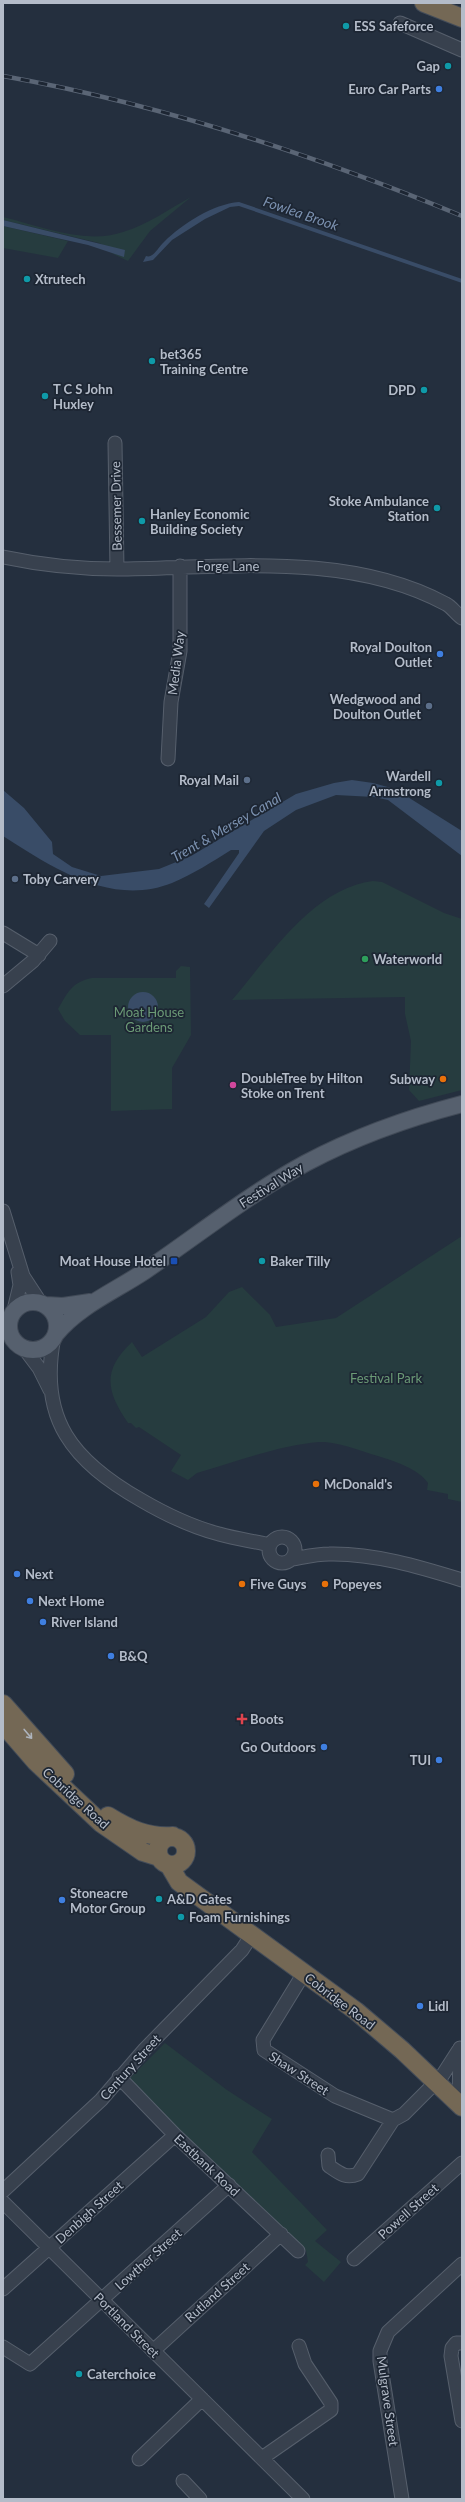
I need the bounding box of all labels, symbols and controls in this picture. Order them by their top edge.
place label: ESS Safeforce [354,18,434,34]
marker: ESS Safeforce [341,21,351,31]
place label: Gap [417,58,440,74]
marker: Gap [443,61,453,71]
place label: Euro Car Parts [348,81,431,97]
marker: Euro Car Parts [434,84,444,94]
water label: Fowlea Brook [261,192,341,234]
place label: Xtrutech [35,271,86,287]
marker: Xtrutech [22,274,32,284]
place label: bet365 Training Centre [160,346,248,377]
marker: bet365 Training Centre [147,356,157,366]
place label: T C S John Huxley [53,381,113,412]
place label: DPD [388,382,416,398]
marker: DPD [419,385,429,395]
marker: T C S John Huxley [40,391,50,401]
street label: Bessemer Drive [107,461,125,551]
place label: Stoke Ambulance Station [329,493,429,524]
marker: Stoke Ambulance Station [432,503,442,513]
place label: Hanley Economic Building Society [150,506,250,537]
marker: Hanley Economic Building Society [137,516,147,526]
street label: Forge Lane [197,558,260,574]
street label: Media Way [164,630,188,696]
place label: Royal Doulton Outlet [350,639,432,670]
marker: Royal Doulton Outlet [435,649,445,659]
place label: Wedgwood and Doulton Outlet [330,691,421,722]
marker: Wedgwood and Doulton Outlet [424,701,434,711]
place label: Wardell Armstrong [368,768,431,799]
place label: Royal Mail [179,772,239,788]
marker: Royal Mail [242,775,252,785]
marker: Wardell Armstrong [434,778,444,788]
water label: Trent & Mersey Canal [168,789,284,865]
place label: Toby Carvery [23,871,99,887]
marker: Toby Carvery [10,874,20,884]
place label: Waterworld [373,951,442,967]
marker: Waterworld [360,954,370,964]
park label: Moat House Gardens [114,1004,184,1035]
place label: DoubleTree by Hilton Stoke on Trent [241,1070,363,1101]
place label: Subway [390,1071,435,1087]
marker: Subway [438,1074,448,1084]
marker: DoubleTree by Hilton Stoke on Trent [228,1080,238,1090]
street label: Festival Way [236,1159,306,1211]
place label: Moat House Hotel [59,1253,166,1269]
place label: Baker Tilly [270,1253,330,1269]
marker: Moat House Hotel [169,1256,179,1266]
marker: Baker Tilly [257,1256,267,1266]
park label: Festival Park [350,1370,422,1386]
place label: McDonald's [324,1476,393,1492]
marker: McDonald's [311,1479,321,1489]
place label: Next [25,1566,53,1582]
marker: Next [12,1569,22,1579]
place label: Five Guys [250,1576,307,1592]
place label: Popeyes [333,1576,382,1592]
marker: Five Guys [237,1579,247,1589]
marker: Popeyes [320,1579,330,1589]
place label: Next Home [38,1593,105,1609]
marker: Next Home [25,1596,35,1606]
place label: River Island [51,1614,118,1630]
marker: River Island [38,1617,48,1627]
place label: B&Q [119,1648,148,1664]
marker: B&Q [106,1651,116,1661]
place label: Boots [250,1711,284,1727]
marker: Boots [237,1714,247,1724]
one-way arrow [24,1728,33,1739]
place label: Go Outdoors [241,1739,316,1755]
marker: Go Outdoors [319,1742,329,1752]
place label: TUI [410,1752,431,1768]
marker: TUI [434,1755,444,1765]
street label: Cobridge Road [39,1764,113,1832]
place label: Stoneacre Motor Group [70,1885,146,1916]
place label: A&D Gates [166,1891,232,1907]
marker: A&D Gates [154,1894,164,1904]
marker: Stoneacre Motor Group [57,1895,67,1905]
place label: Foam Furnishings [189,1909,290,1925]
marker: Foam Furnishings [176,1912,186,1922]
street label: Cobridge Road [302,1969,378,2033]
place label: Lidl [428,1998,449,2014]
marker: Lidl [415,2001,425,2011]
street label: Century Street [96,2030,164,2103]
street label: Shaw Street [266,2048,332,2098]
street label: Eastbank Road [171,2131,243,2199]
street label: Denbigh Street [52,2177,127,2247]
street label: Powell Street [375,2180,442,2242]
street label: Lowther Street [111,2225,185,2293]
street label: Rutland Street [181,2259,253,2325]
street label: Portland Street [91,2289,163,2361]
street label: Mulgrave Street [374,2355,402,2447]
place label: Caterchoice [87,2366,156,2382]
marker: Caterchoice [74,2369,84,2379]

